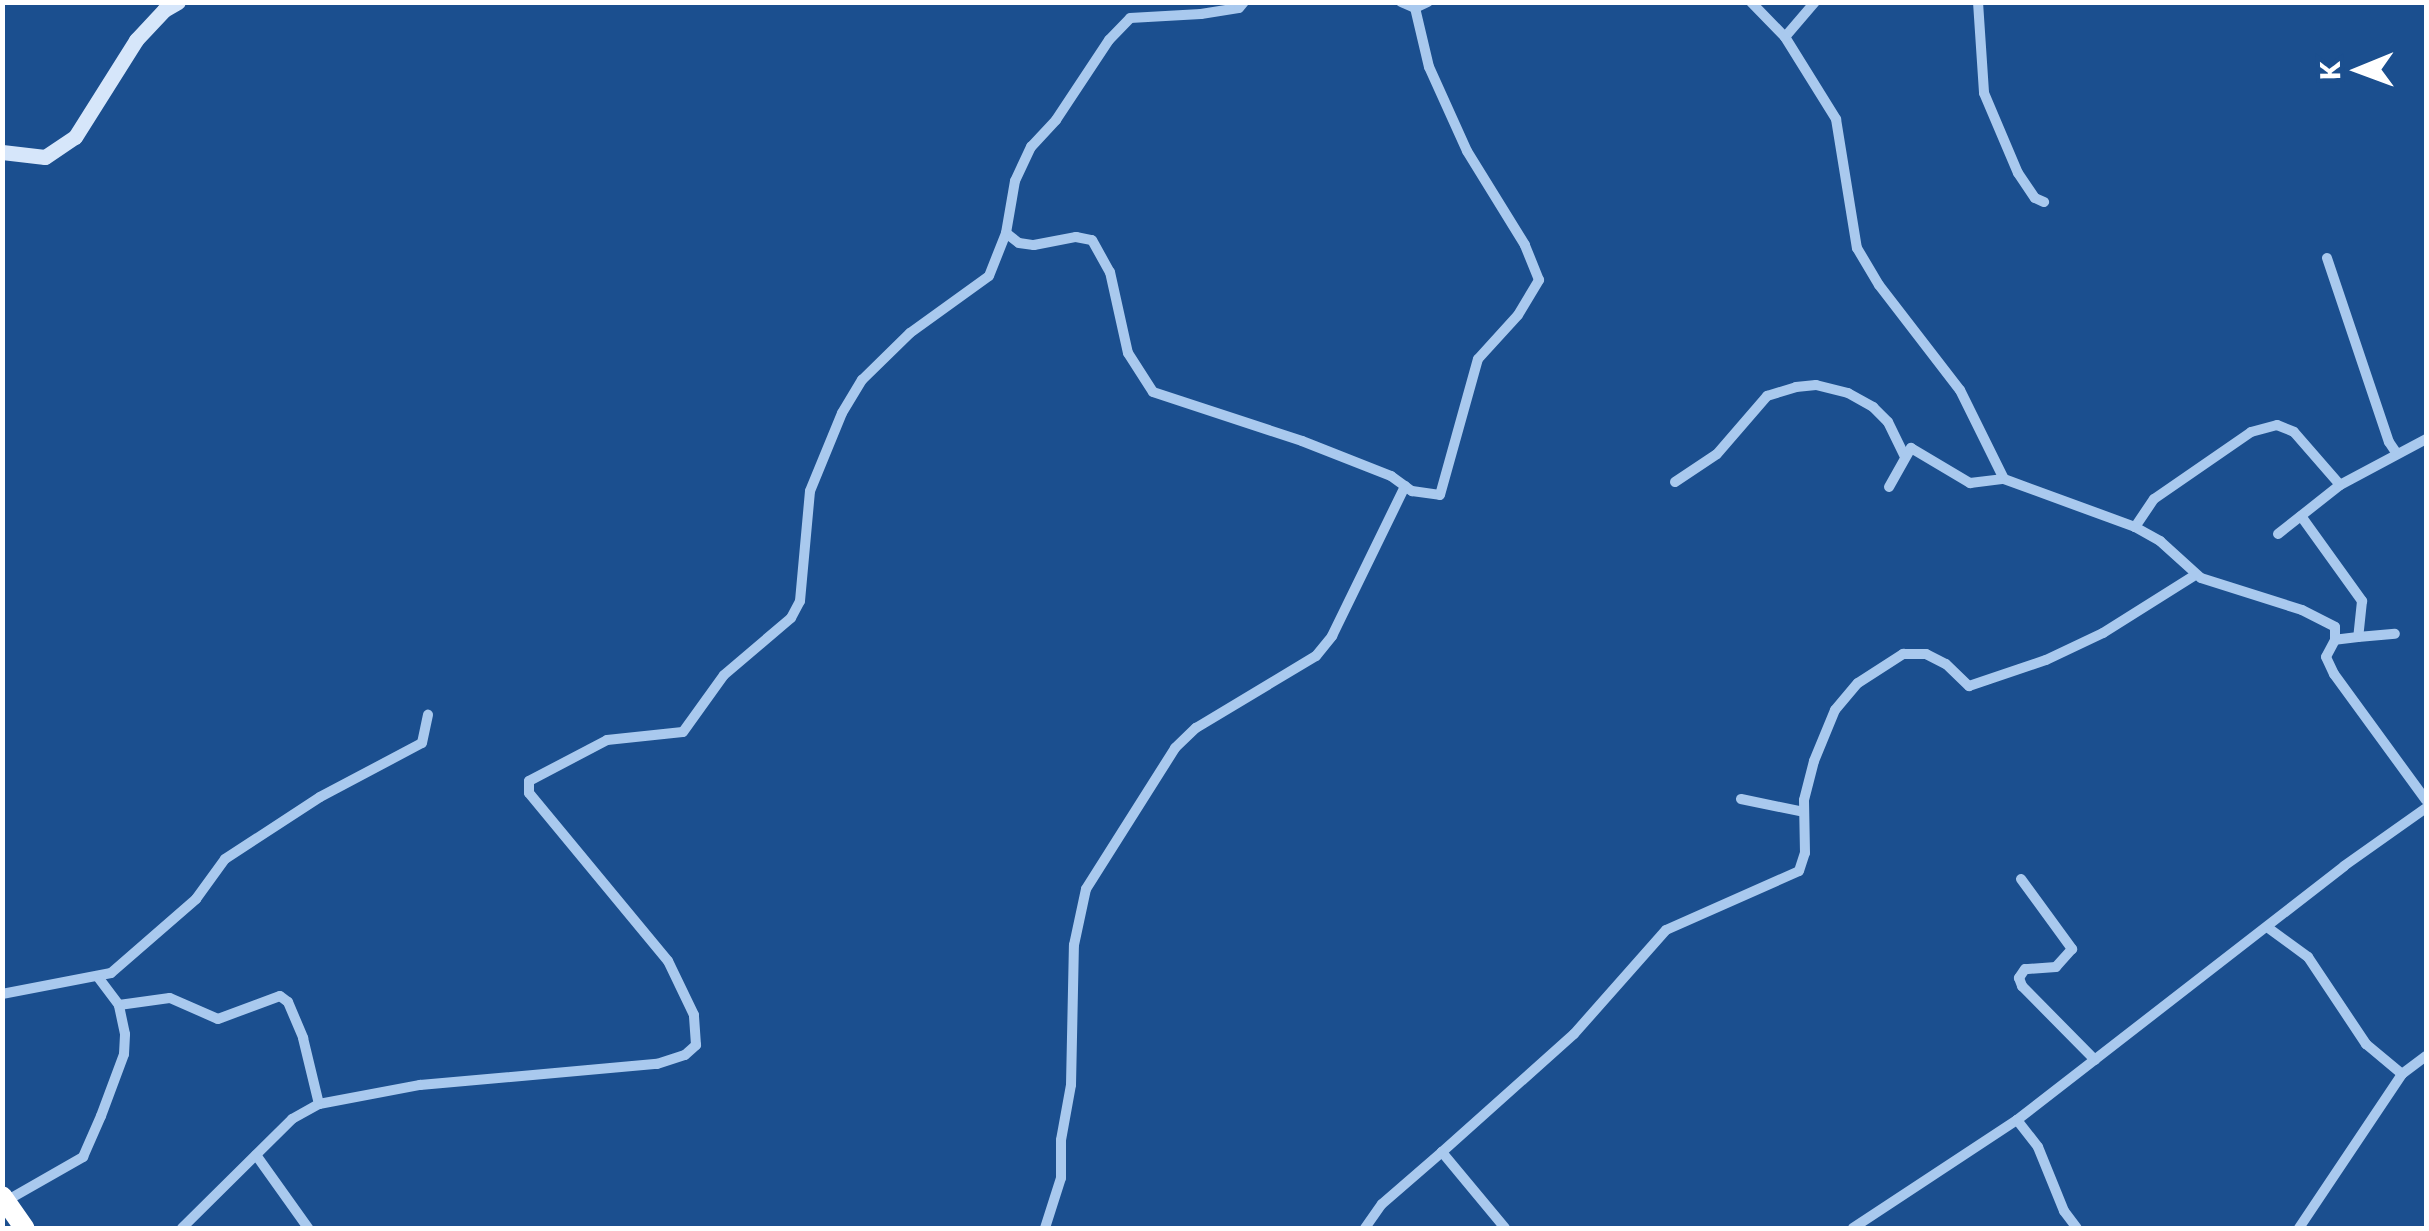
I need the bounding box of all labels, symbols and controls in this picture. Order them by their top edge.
north arrow [2309,20,2409,120]
text: K [2312,60,2346,81]

